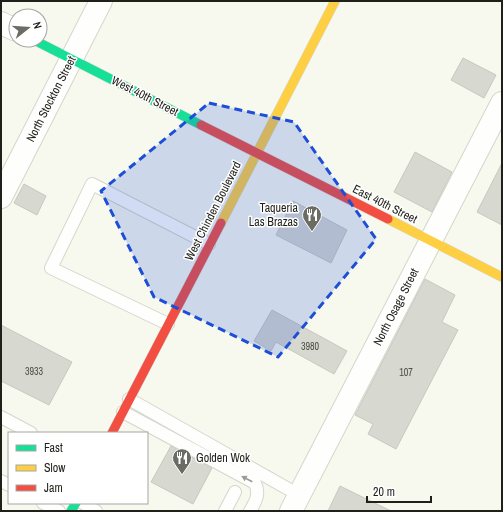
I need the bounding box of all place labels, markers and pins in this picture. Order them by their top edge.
place label: Taqueria Las Brazas [249,200,299,230]
restaurant icon: Taqueria Las Brazas [301,204,323,232]
restaurant icon: Golden Wok [171,447,193,475]
place label: Golden Wok [196,450,250,466]

